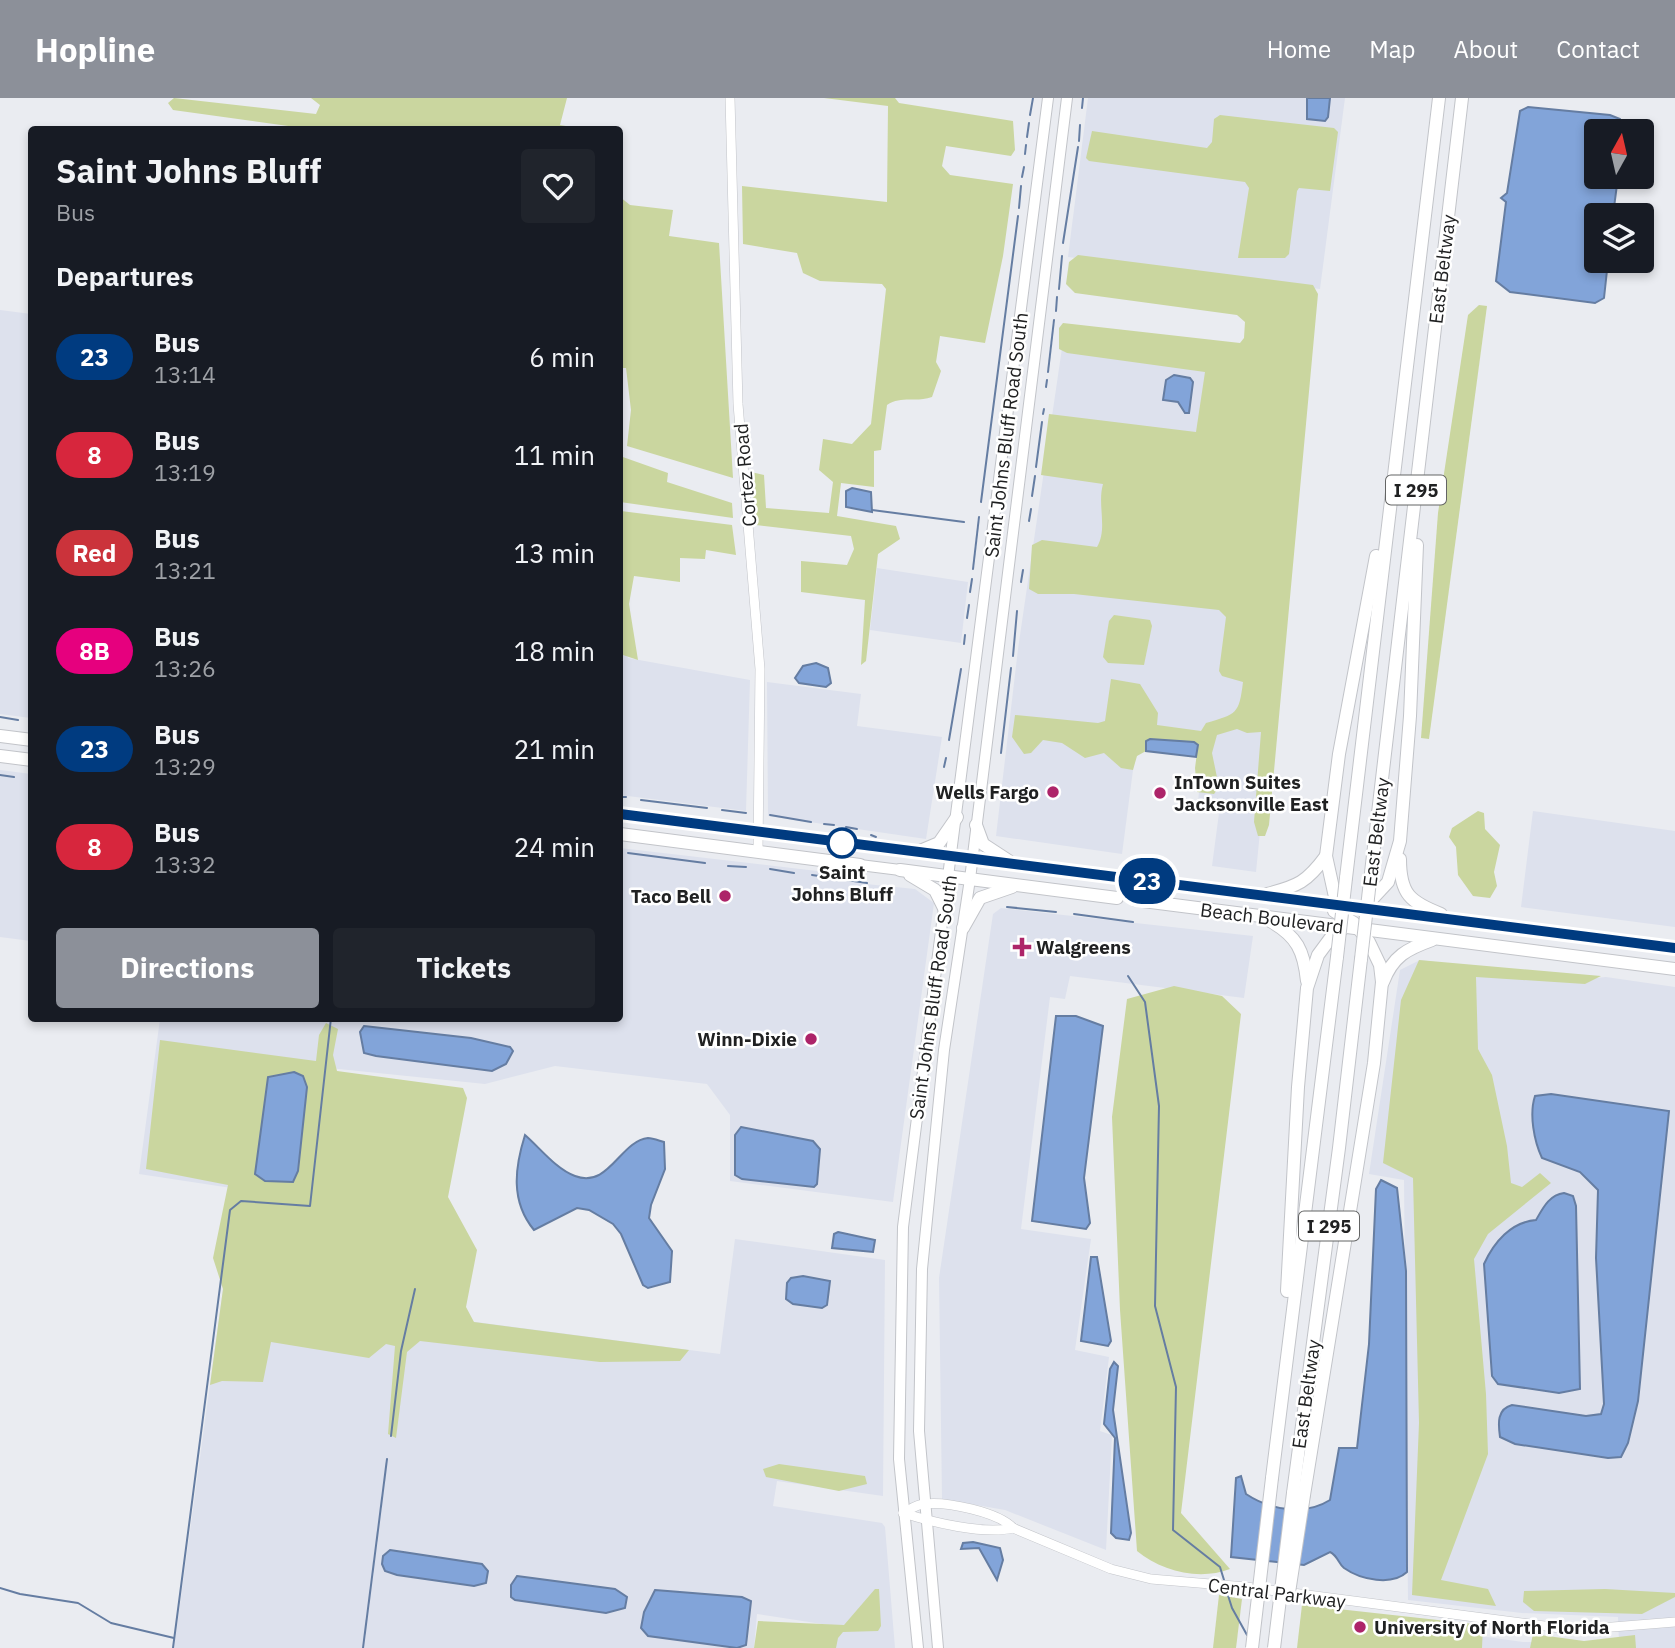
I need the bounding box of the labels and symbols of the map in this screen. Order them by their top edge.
north arrow [1584,119,1654,189]
street label: East Beltway [1423,212,1461,325]
street label: Saint Johns Bluff Road South [979,311,1033,559]
street label: Cortez Road [729,422,761,528]
road number: I 295 [1386,476,1446,504]
place label: InTown Suites Jacksonville East [1174,770,1329,816]
street label: East Beltway [1357,775,1395,888]
place label: Wells Fargo [935,780,1039,804]
marker: Wells Fargo [1045,784,1061,800]
marker: InTown Suites Jacksonville East [1152,785,1168,801]
marker: Saint Johns Bluff [827,828,857,858]
line badge: 23 [1116,858,1178,904]
place label: Saint Johns Bluff [791,860,893,906]
street label: Saint Johns Bluff Road South [904,873,962,1121]
place label: Taco Bell [631,884,711,908]
marker: Taco Bell [717,888,733,904]
street label: Beach Boulevard [1199,897,1345,939]
place label: Walgreens [1036,935,1131,959]
marker: Walgreens [1014,939,1030,955]
place label: Winn-Dixie [697,1027,797,1051]
marker: Winn-Dixie [803,1031,819,1047]
road number: I 295 [1299,1212,1359,1240]
street label: East Beltway [1286,1337,1326,1450]
street label: Central Parkway [1207,1573,1348,1613]
place label: University of North Florida [1374,1615,1610,1639]
marker: University of North Florida [1352,1619,1368,1635]

